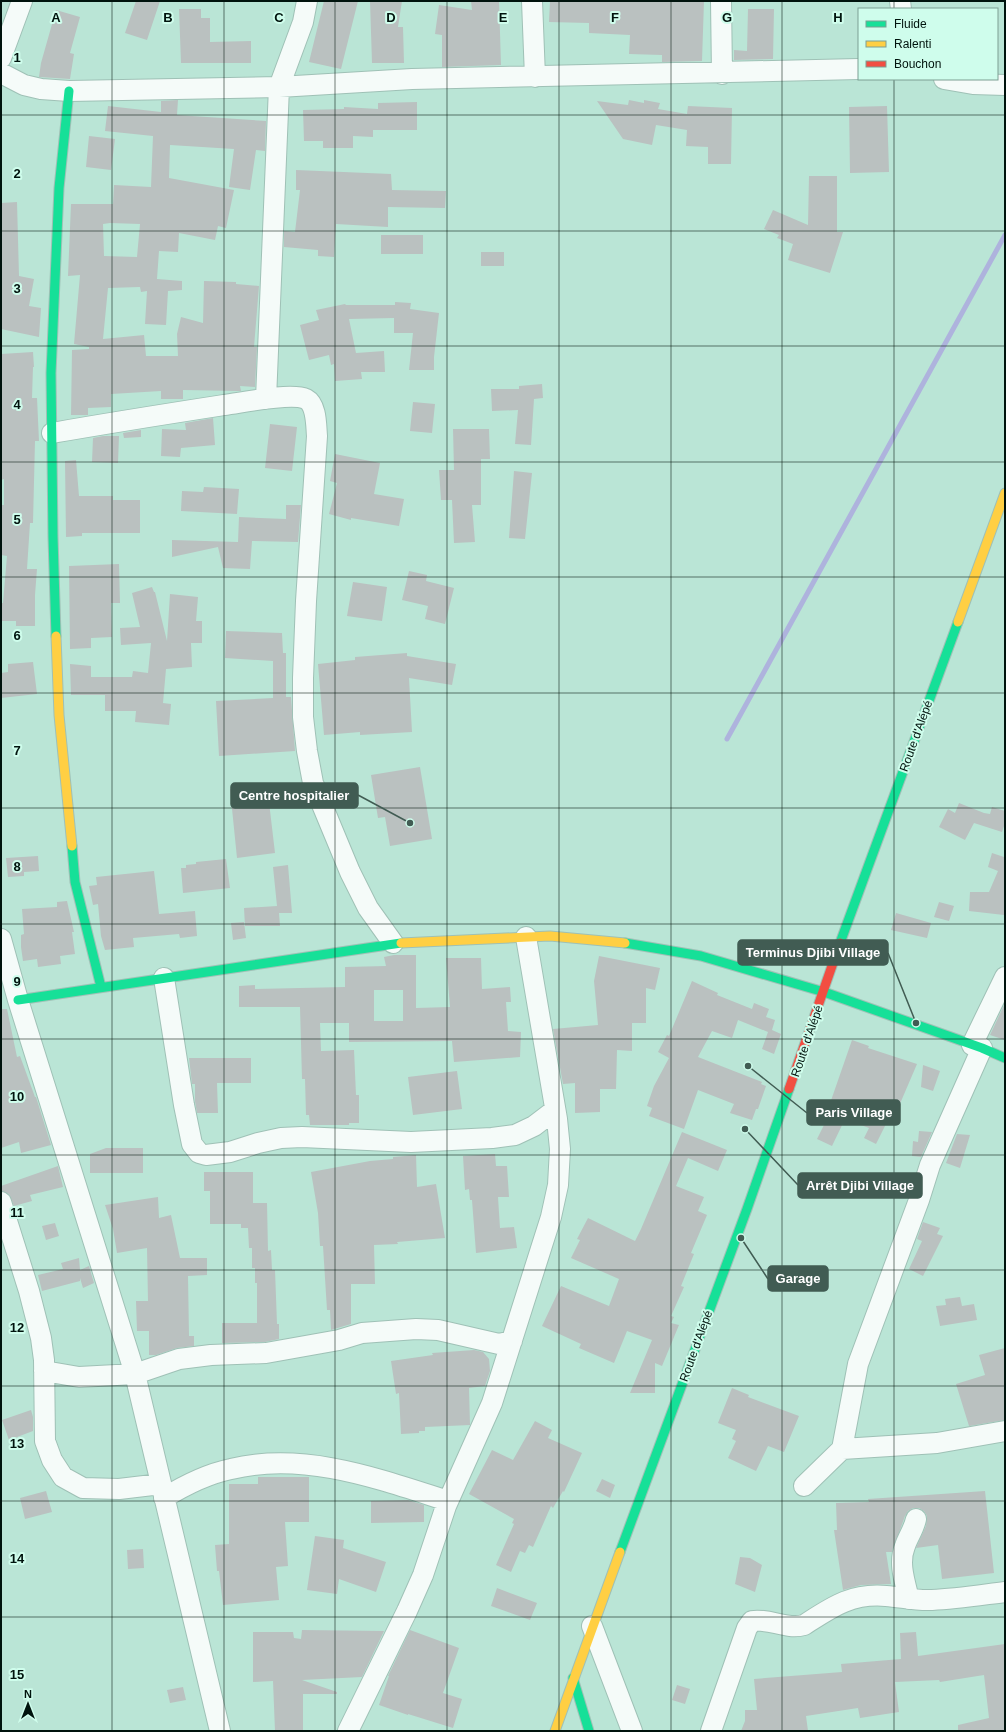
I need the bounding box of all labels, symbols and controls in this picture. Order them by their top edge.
legend [858,8,998,80]
text: A [51,10,61,25]
text: B [163,10,173,25]
text: C [274,10,284,25]
text: D [386,10,396,25]
text: E [499,10,508,25]
text: F [611,10,619,25]
text: G [722,10,732,25]
text: H [833,10,843,25]
text: Fluide [894,17,927,31]
text: Ralenti [894,37,931,51]
text: 1 [13,50,21,65]
text: Bouchon [894,57,941,71]
text: 2 [13,166,21,181]
text: 3 [13,281,21,296]
text: 4 [13,397,21,412]
text: 5 [13,512,21,527]
text: 6 [13,628,21,643]
street label: Route d'Alépé [897,698,936,774]
text: 7 [13,743,21,758]
callout: Centre hospitalier [231,783,358,808]
text: Centre hospitalier [239,788,349,803]
text: 8 [13,859,21,874]
callout: Terminus Djibi Village [738,940,888,965]
text: Terminus Djibi Village [746,945,880,960]
text: 9 [13,974,21,989]
street label: Route d'Alépé [788,1003,826,1079]
text: 10 [10,1089,24,1104]
callout: Paris Village [807,1100,900,1125]
text: Paris Village [815,1105,893,1120]
callout: Arrêt Djibi Village [798,1173,922,1198]
text: Arrêt Djibi Village [806,1178,914,1193]
text: 11 [10,1205,24,1220]
callout: Garage [768,1266,828,1291]
text: Garage [776,1271,820,1286]
street label: Route d'Alépé [677,1308,716,1384]
text: 12 [10,1320,24,1335]
text: 13 [10,1436,24,1451]
text: 14 [10,1551,25,1566]
text: 15 [10,1667,24,1682]
north arrow [8,1684,48,1724]
text: N [24,1688,32,1700]

